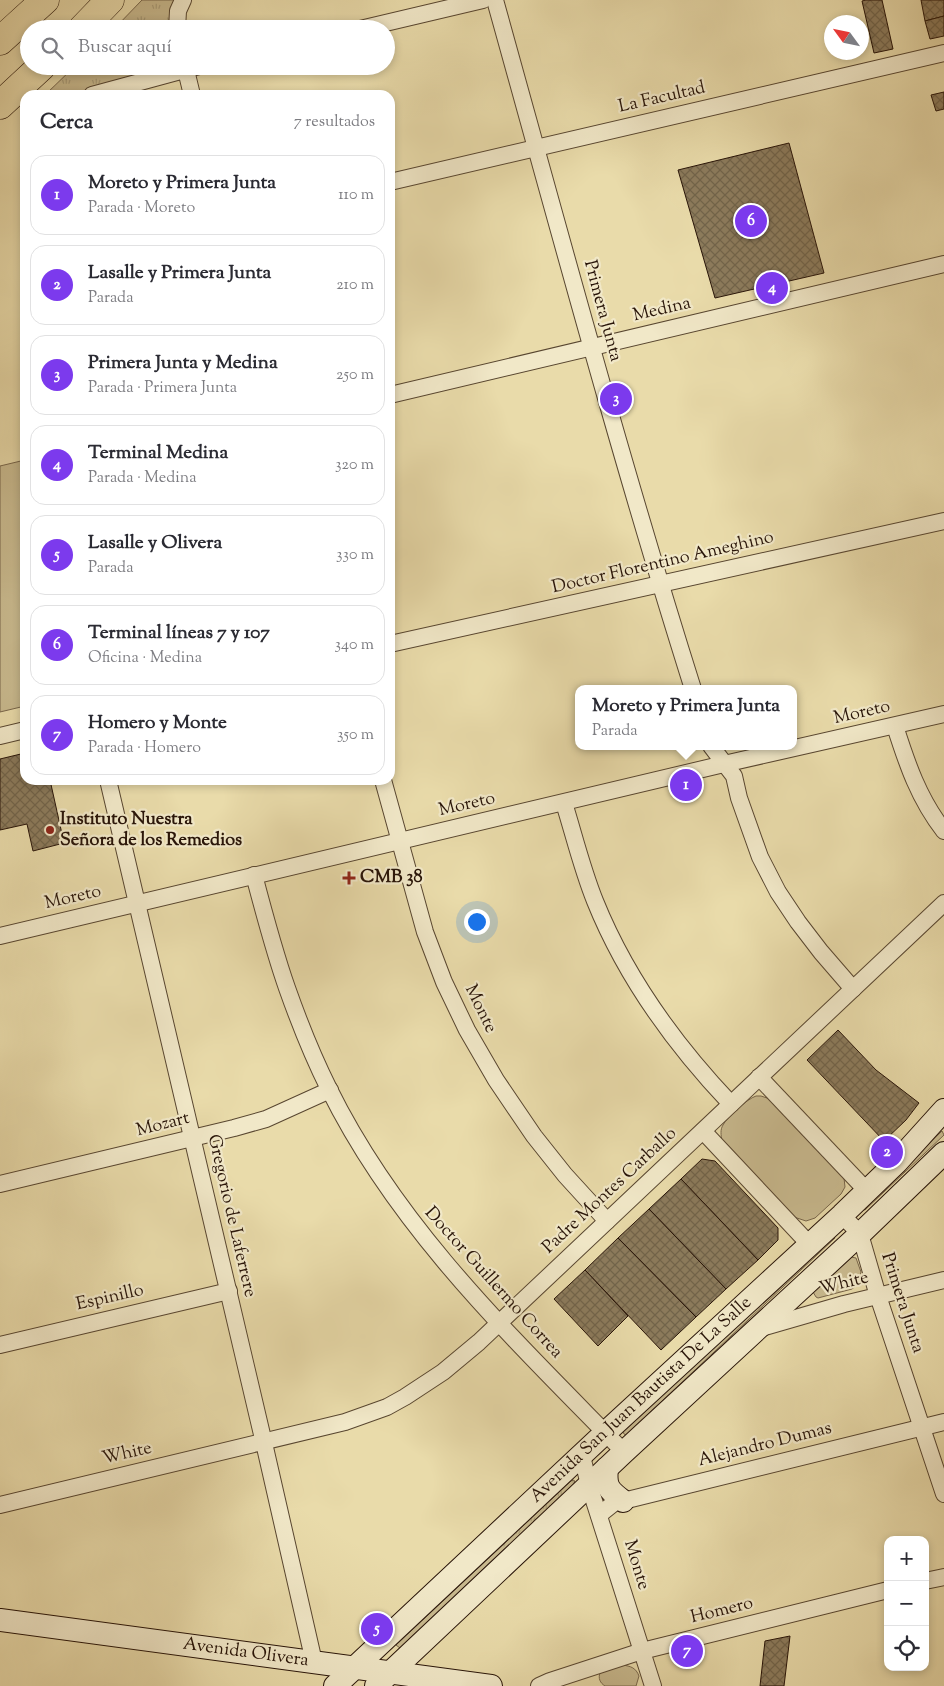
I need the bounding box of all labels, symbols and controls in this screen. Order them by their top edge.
north arrow [824,15,869,60]
search box [20,20,395,75]
icon: search [38,34,66,62]
text: Buscar aquí [78,34,172,61]
street label: La Facultad [616,75,708,121]
text: Cerca [40,108,93,138]
text: 7 resultados [294,111,375,134]
text: Moreto y Primera Junta [88,170,276,197]
text: 1 [54,184,60,207]
text: 110 m [338,184,374,207]
text: Parada · Moreto [88,197,195,220]
pin: 6 [735,202,767,240]
street label: Primera Junta [576,257,628,365]
text: Lasalle y Primera Junta [88,260,271,287]
pin: 4 [756,269,788,307]
text: 2 [53,274,61,297]
text: 210 m [336,274,374,297]
text: Parada [88,287,134,310]
street label: Medina [630,291,694,329]
text: Primera Junta y Medina [88,350,278,377]
text: 3 [54,364,60,387]
text: 250 m [336,364,374,387]
text: Parada · Primera Junta [88,377,237,400]
pin: 3 [600,380,632,418]
text: Terminal Medina [88,440,228,467]
text: 4 [53,454,61,477]
text: 320 m [335,454,374,477]
text: Parada · Medina [88,467,197,490]
street label: Doctor Florentino Ameghino [550,525,777,601]
text: Lasalle y Olivera [88,530,222,557]
text: 5 [54,544,60,567]
text: 330 m [336,544,374,567]
text: Parada [88,557,134,580]
text: Terminal líneas 7 y 107 [88,620,270,647]
text: 6 [53,634,61,657]
text: 340 m [335,634,374,657]
text: Oficina · Medina [88,647,202,670]
popup [575,685,797,750]
text: Moreto y Primera Junta [592,693,780,720]
street label: Moreto [831,694,893,732]
text: Homero y Monte [88,710,227,737]
text: Parada [592,720,638,743]
text: 7 [53,724,61,747]
text: 350 m [337,724,374,747]
text: Parada · Homero [88,737,201,760]
pin: 1 [670,766,702,804]
street label: Moreto [436,786,498,824]
place label: Instituto Nuestra Señora de los Remedios [60,807,242,854]
marker: Instituto Nuestra Señora de los Remedios [44,824,56,836]
place label: CMB 38 [360,865,423,891]
marker: CMB 38 [342,871,356,885]
street label: Moreto [42,879,104,917]
your location [464,909,490,935]
street label: Monte [457,980,503,1038]
street label: Mozart [134,1106,192,1144]
street label: Padre Montes Carballo [537,1121,683,1260]
street label: Gregorio de Laferrere [200,1132,262,1300]
pin: 2 [871,1133,903,1171]
street label: Doctor Guillermo Correa [418,1201,568,1365]
street label: Primera Junta [874,1249,930,1357]
street label: White [817,1265,871,1303]
street label: Espinillo [74,1278,146,1318]
street label: Avenida San Juan Bautista De La Salle [525,1291,758,1510]
street label: Alejandro Dumas [695,1416,835,1474]
street label: White [100,1436,154,1472]
map controls [884,1536,929,1671]
button: + [884,1536,929,1581]
street label: Monte [616,1537,656,1593]
button: − [884,1581,929,1626]
street label: Homero [688,1591,756,1631]
pin: 5 [361,1610,393,1648]
button: locate [884,1626,929,1671]
street label: Avenida Olivera [181,1632,310,1674]
pin: 7 [671,1632,703,1670]

